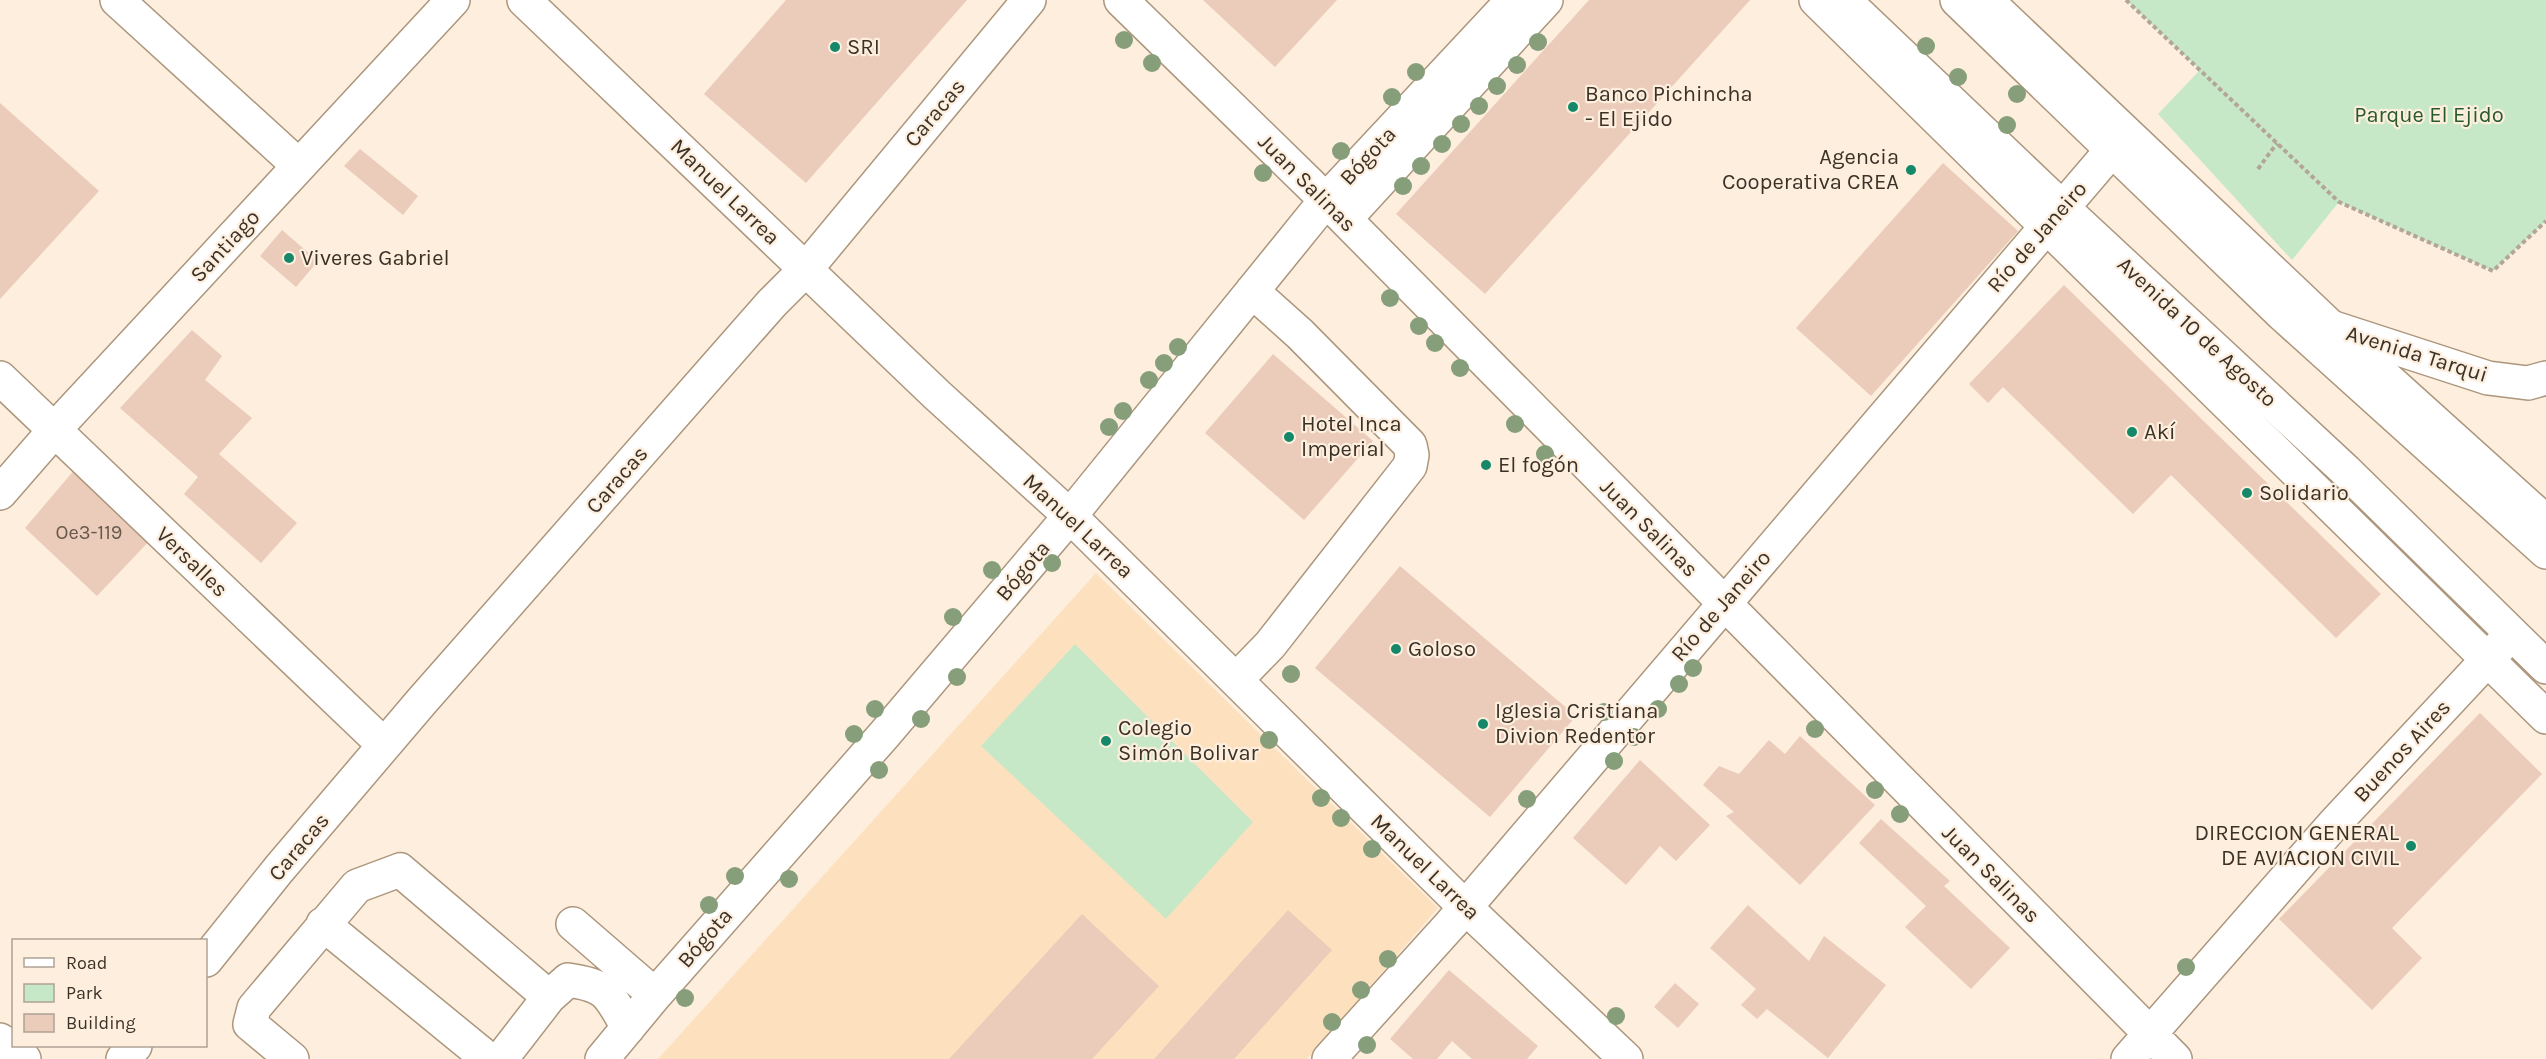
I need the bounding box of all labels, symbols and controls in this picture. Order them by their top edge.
place label: SRI [847,34,880,60]
marker: SRI [828,40,842,54]
street label: Caracas [899,74,971,152]
place label: Banco Pichincha - El Ejido [1585,81,1753,132]
marker: Banco Pichincha - El Ejido [1566,100,1580,114]
park label: Parque El Ejido [2354,102,2504,128]
street label: Bógota [1334,121,1402,191]
street label: Juan Salinas [1253,129,1361,237]
street label: Manuel Larrea [665,133,785,251]
place label: Agencia Cooperativa CREA [1722,144,1899,195]
marker: Agencia Cooperativa CREA [1904,163,1918,177]
street label: Río de Janeiro [1982,176,2092,298]
street label: Santiago [185,204,265,288]
place label: Viveres Gabriel [301,245,450,271]
marker: Viveres Gabriel [282,251,296,265]
street label: Avenida 10 de Agosto [2112,251,2282,413]
street label: Avenida Tarqui [2343,320,2491,388]
place label: Hotel Inca Imperial [1301,411,1402,462]
place label: Akí [2144,419,2176,445]
marker: Akí [2125,425,2139,439]
marker: Hotel Inca Imperial [1282,430,1296,444]
street label: Caracas [581,441,653,519]
place label: El fogón [1498,452,1579,478]
marker: El fogón [1479,458,1493,472]
street label: Manuel Larrea [1017,468,1139,584]
street label: Juan Salinas [1595,474,1703,582]
place label: Solidario [2259,480,2349,506]
marker: Solidario [2240,486,2254,500]
house number: Oe3-119 [56,521,122,544]
street label: Versalles [151,521,233,603]
street label: Bógota [990,536,1056,606]
street label: Río de Janeiro [1666,545,1776,667]
place label: Goloso [1408,636,1476,662]
marker: Goloso [1389,642,1403,656]
street label: Buenos Aires [2348,694,2456,808]
place label: Iglesia Cristiana Divion Redentor [1495,698,1658,749]
place label: Colegio Simón Bolivar [1118,715,1259,766]
marker: Iglesia Cristiana Divion Redentor [1476,717,1490,731]
marker: Colegio Simón Bolivar [1099,734,1113,748]
street label: Caracas [263,808,335,886]
street label: Manuel Larrea [1365,808,1485,926]
street label: Juan Salinas [1937,820,2045,928]
place label: DIRECCION GENERAL DE AVIACION CIVIL [2195,820,2400,871]
marker: DIRECCION GENERAL DE AVIACION CIVIL [2404,839,2418,853]
street label: Bógota [672,903,738,973]
legend [12,939,207,1047]
text: Road [66,952,107,974]
text: Park [66,982,103,1004]
text: Building [66,1012,136,1034]

